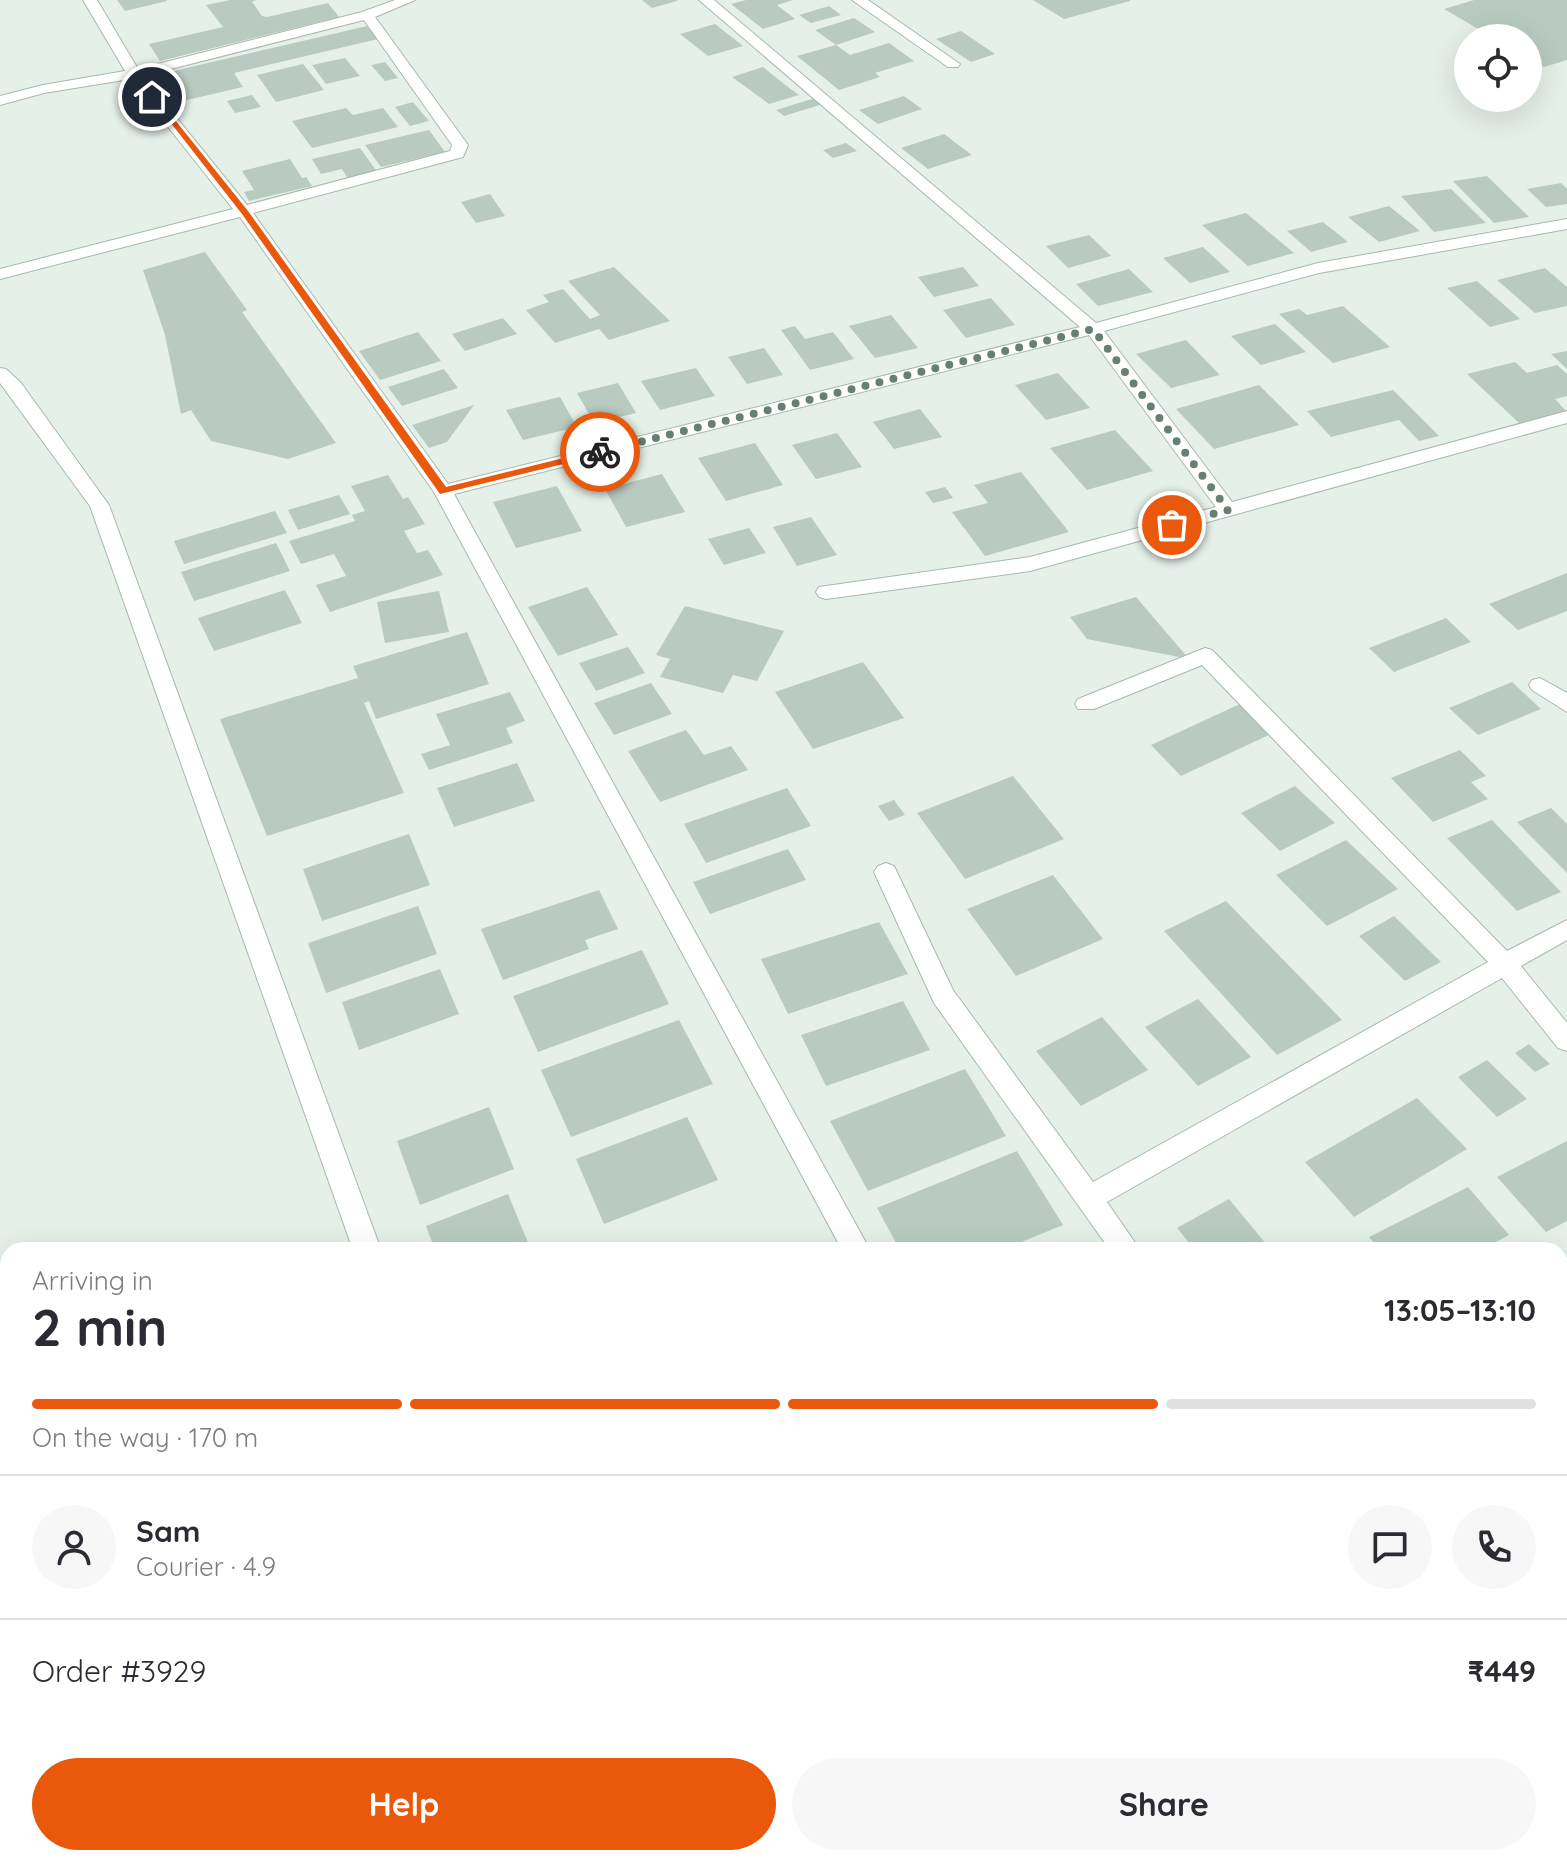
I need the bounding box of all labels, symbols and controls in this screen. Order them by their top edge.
map controls [1454,24,1542,112]
button: locate [1454,24,1542,112]
pin [118,63,186,131]
icon: home [130,75,174,119]
courier [560,412,640,492]
icon: bike [578,430,622,474]
pin [1138,491,1206,559]
icon: bag [1150,503,1194,547]
text: Arriving in [32,1264,153,1297]
text: 13:05–13:10 [1384,1291,1536,1329]
text: 2 min [32,1294,167,1359]
text: On the way · 170 m [32,1421,258,1454]
button: person [32,1505,116,1589]
button: chat [1348,1505,1432,1589]
button: phone [1452,1505,1536,1589]
text: Sam [136,1512,200,1550]
text: Courier · 4.9 [136,1550,276,1583]
text: Order #3929 [32,1652,206,1690]
text: ₹449 [1468,1652,1536,1690]
button: Help [32,1758,776,1850]
button: Share [792,1758,1536,1850]

